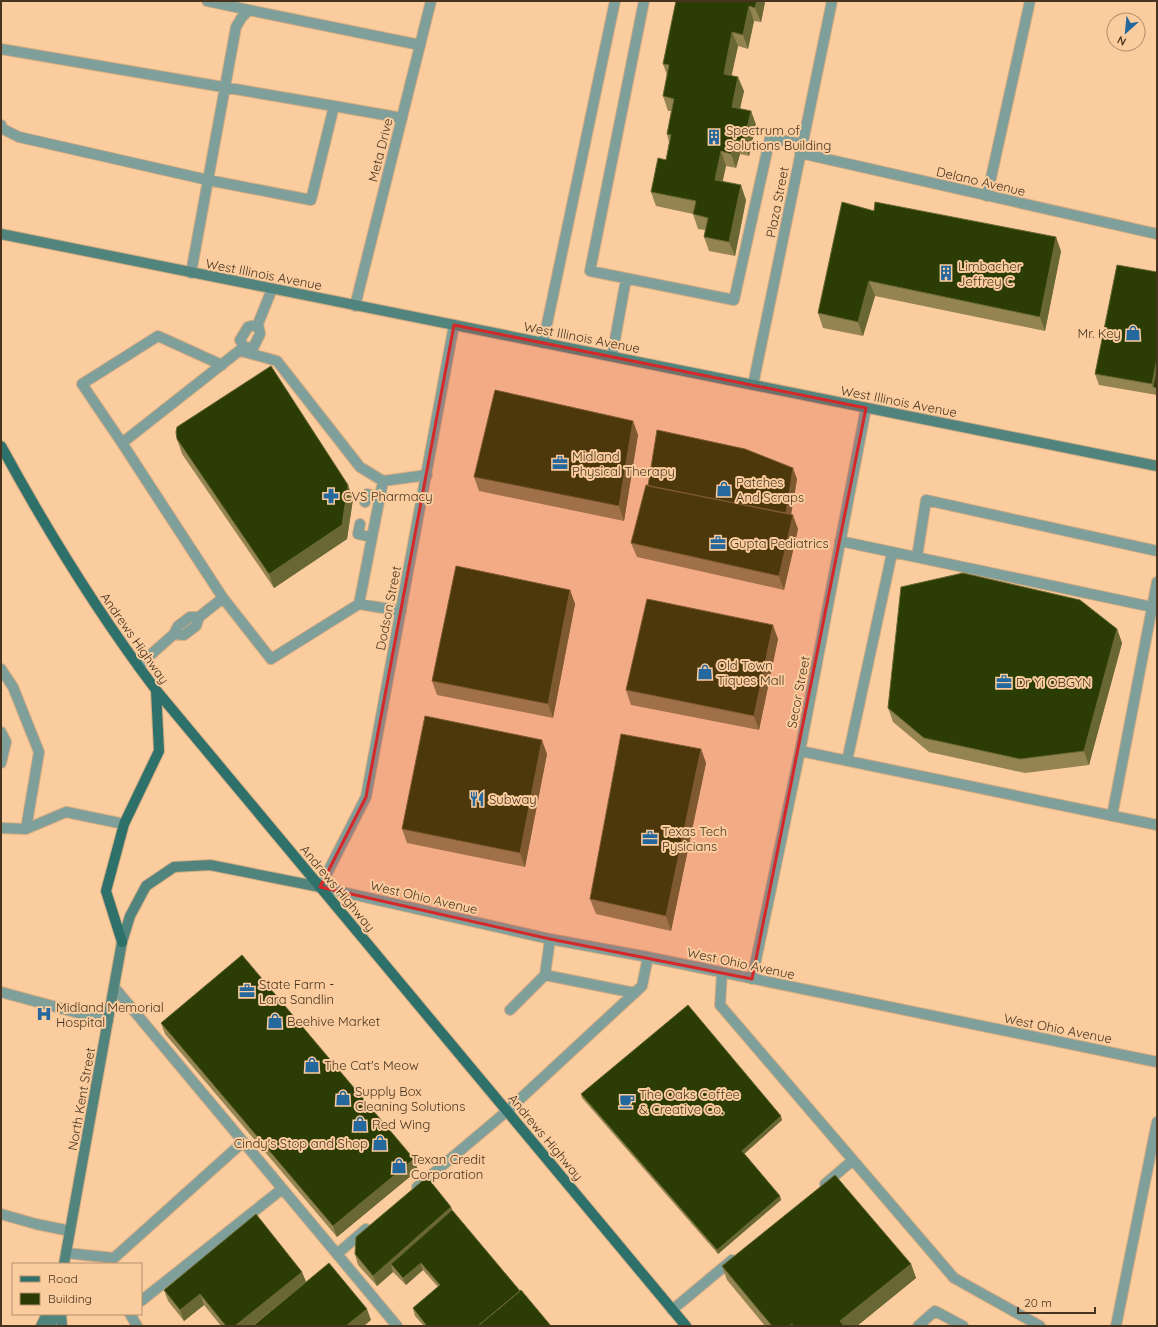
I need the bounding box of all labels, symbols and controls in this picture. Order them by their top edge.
north arrow [1106,12,1146,52]
text: N [1115,33,1128,49]
street label: Meta Drive [364,116,396,184]
place label: Spectrum of Solutions Building [726,122,831,153]
building icon: Spectrum of Solutions Building [705,128,723,146]
street label: Delano Avenue [935,163,1027,199]
street label: Plaza Street [762,165,792,239]
street label: West Illinois Avenue [205,255,323,293]
place label: Limbacher Jeffrey C [958,258,1022,289]
building icon: Limbacher Jeffrey C [937,264,955,282]
street label: West Illinois Avenue [523,318,641,356]
shop icon: Mr. Key [1124,324,1142,342]
place label: Mr. Key [1078,325,1121,341]
street label: West Illinois Avenue [840,382,958,420]
place label: Midland Physical Therapy [572,448,675,479]
office icon: Midland Physical Therapy [551,454,569,472]
place label: Patches And Scraps [736,474,804,505]
shop icon: Patches And Scraps [715,480,733,498]
pharmacy icon: CVS Pharmacy [322,487,340,505]
place label: CVS Pharmacy [343,488,433,504]
office icon: Gupta Pediatrics [709,534,727,552]
place label: Gupta Pediatrics [730,535,829,551]
street label: Dodson Street [372,564,404,652]
street label: Andrews Highway [97,589,173,687]
street label: Secor Street [783,654,813,730]
place label: Old Town Tiques Mall [717,657,785,688]
shop icon: Old Town Tiques Mall [696,663,714,681]
office icon: Dr Yi OBGYN [995,673,1013,691]
place label: Dr Yi OBGYN [1016,674,1091,690]
restaurant icon: Subway [468,790,486,808]
place label: Subway [489,791,537,807]
place label: Texas Tech Pysicians [662,823,727,854]
office icon: Texas Tech Pysicians [641,829,659,847]
street label: Andrews Highway [297,842,379,934]
street label: West Ohio Avenue [369,877,479,917]
street label: West Ohio Avenue [686,944,796,982]
place label: State Farm - Lara Sandlin [259,976,334,1007]
office icon: State Farm - Lara Sandlin [238,982,256,1000]
place label: Midland Memorial Hospital [56,999,164,1030]
hospital icon: Midland Memorial Hospital [35,1005,53,1023]
street label: West Ohio Avenue [1003,1010,1113,1046]
shop icon: Beehive Market [266,1012,284,1030]
place label: Beehive Market [287,1013,380,1029]
street label: North Kent Street [64,1046,98,1152]
shop icon: The Cat's Meow [303,1056,321,1074]
place label: The Cat's Meow [324,1057,419,1073]
place label: Supply Box Cleaning Solutions [355,1083,465,1114]
place label: The Oaks Coffee & Creative Co. [639,1086,740,1117]
shop icon: Supply Box Cleaning Solutions [334,1089,352,1107]
street label: Andrews Highway [505,1091,587,1183]
cafe icon: The Oaks Coffee & Creative Co. [618,1092,636,1110]
shop icon: Red Wing [351,1115,369,1133]
place label: Red Wing [372,1116,430,1132]
shop icon: Cindy's Stop and Shop [371,1134,389,1152]
place label: Cindy's Stop and Shop [234,1135,368,1151]
place label: Texan Credit Corporation [411,1151,485,1182]
shop icon: Texan Credit Corporation [390,1157,408,1175]
legend [12,1263,142,1315]
text: Road [48,1271,78,1286]
scale bar [1018,1289,1095,1315]
text: Building [48,1291,92,1306]
text: 20 m [1024,1295,1052,1310]

